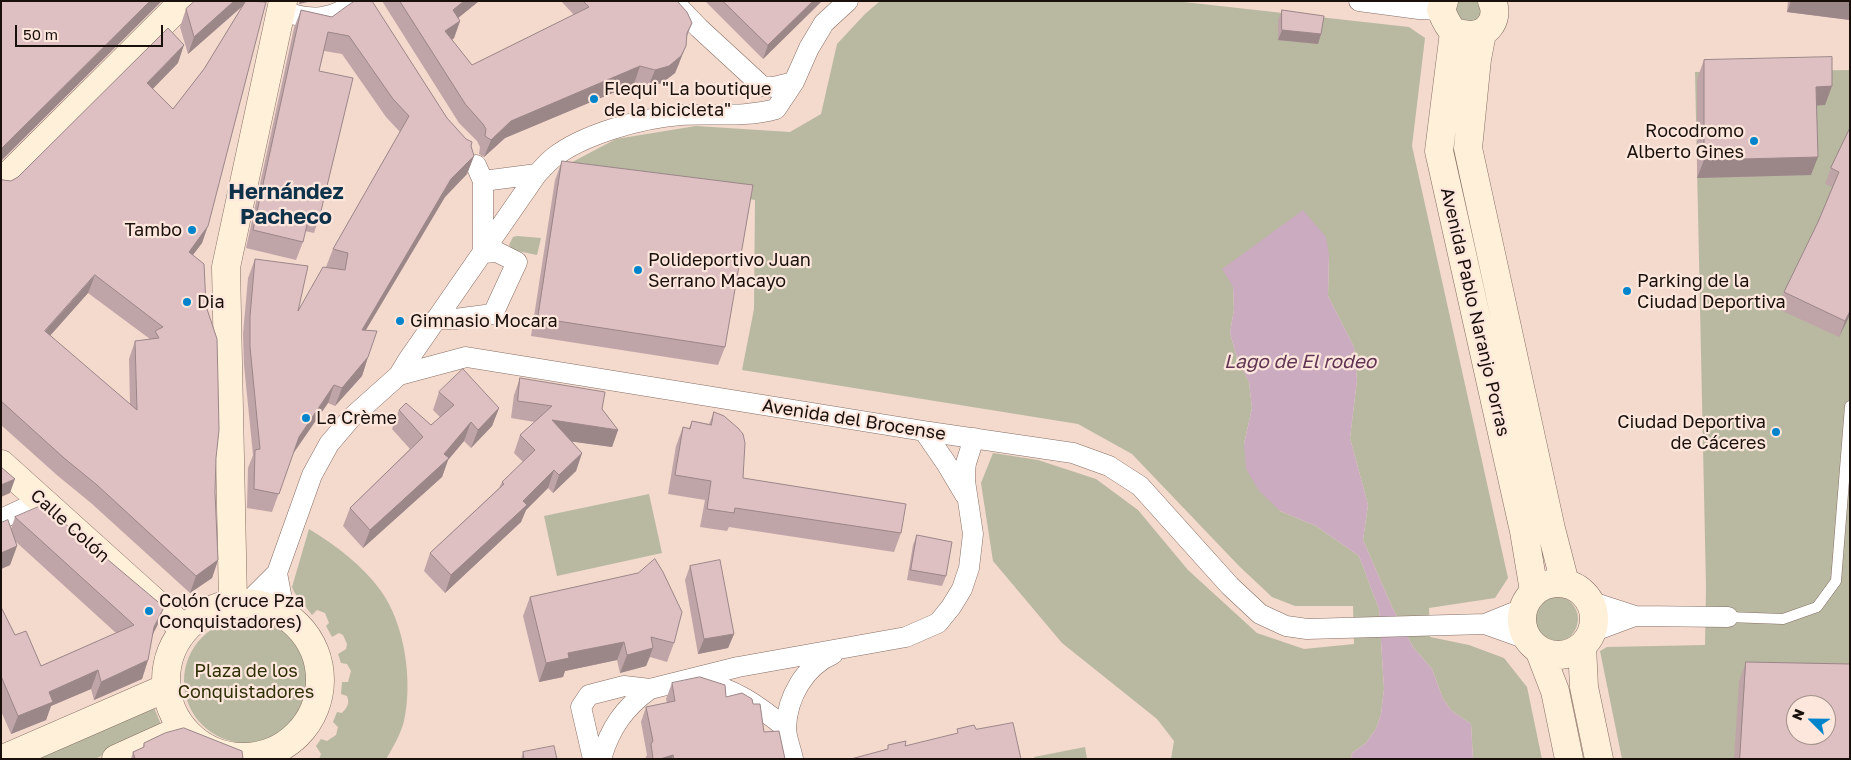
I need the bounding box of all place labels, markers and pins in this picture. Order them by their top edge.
place label: Flequi "La boutique de la bicicleta" [604,78,771,120]
marker: Flequi "La boutique de la bicicleta" [588,93,600,105]
place label: Rocodromo Alberto Gines [1627,120,1744,162]
marker: Rocodromo Alberto Gines [1748,135,1760,147]
place label: Tambo [124,219,182,241]
marker: Tambo [186,224,198,236]
place label: Polideportivo Juan Serrano Macayo [648,249,811,292]
marker: Polideportivo Juan Serrano Macayo [632,264,644,276]
place label: Parking de la Ciudad Deportiva [1637,270,1786,312]
marker: Parking de la Ciudad Deportiva [1621,285,1633,297]
place label: Dia [197,291,225,313]
marker: Dia [181,296,193,308]
place label: Gimnasio Mocara [410,310,558,332]
marker: Gimnasio Mocara [394,315,406,327]
place label: La Crème [316,407,397,429]
place label: Ciudad Deportiva de Cáceres [1617,411,1766,454]
marker: La Crème [300,412,312,424]
marker: Ciudad Deportiva de Cáceres [1770,426,1782,438]
place label: Colón (cruce Pza Conquistadores) [159,590,304,632]
marker: Colón (cruce Pza Conquistadores) [143,605,155,617]

